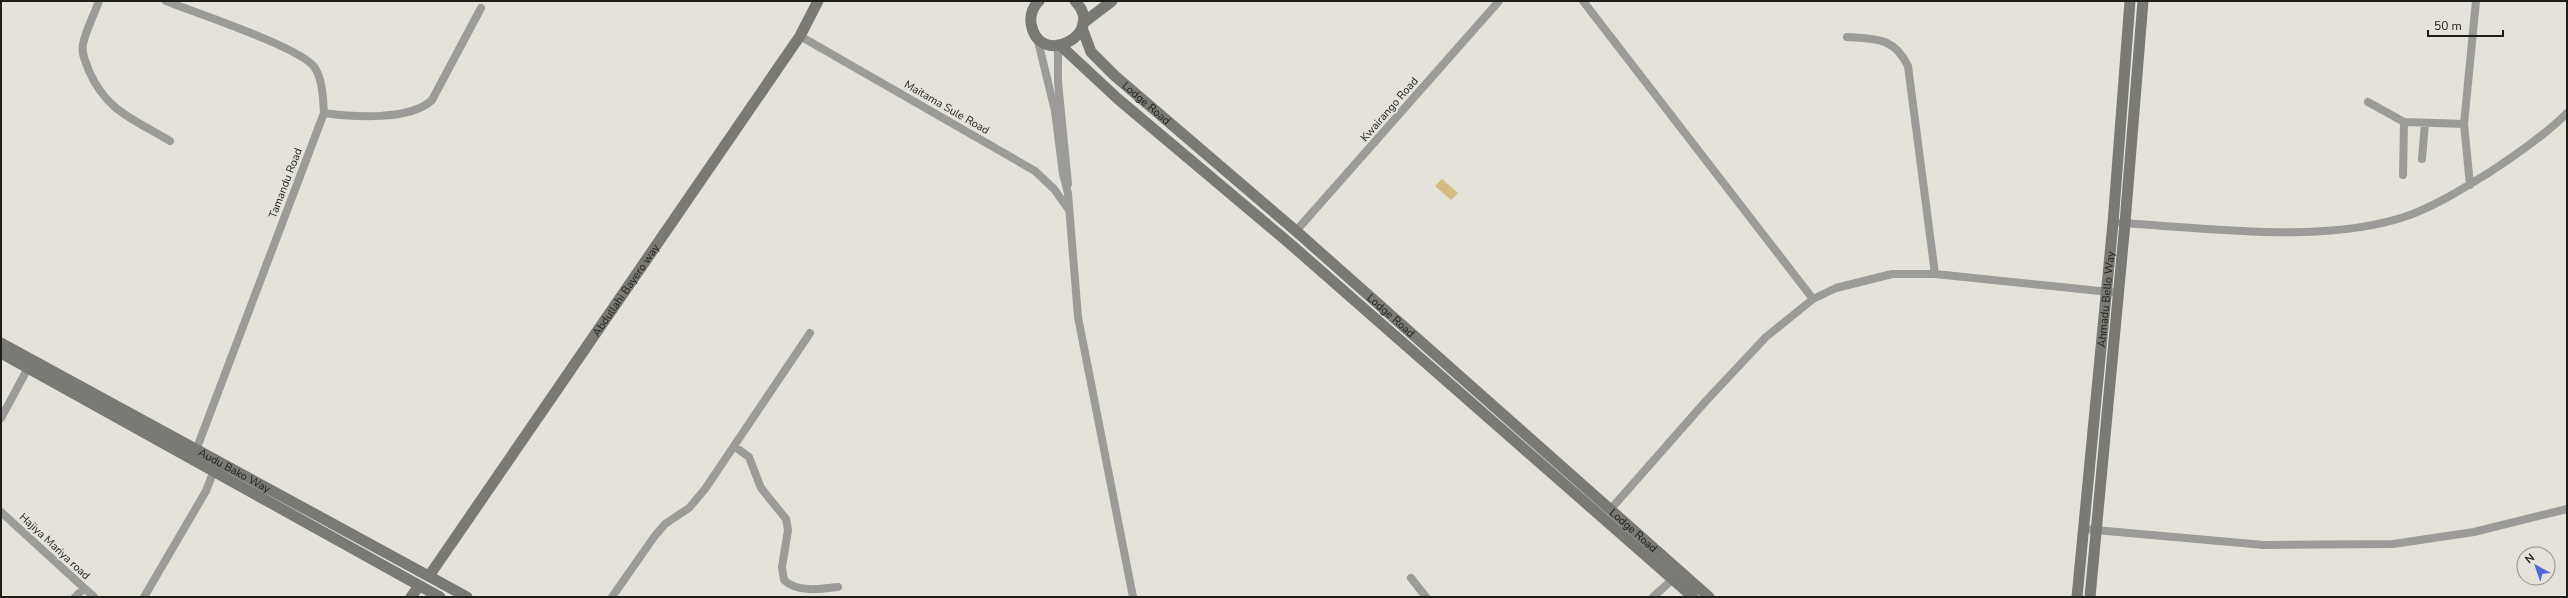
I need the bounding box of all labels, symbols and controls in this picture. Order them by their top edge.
scale bar [2428,12,2503,38]
text: 50 m [2434,18,2462,34]
street label: Kwairango Road [1357,74,1422,145]
street label: Maitama Sule Road [901,77,992,138]
street label: Lodge Road [1119,78,1174,128]
street label: Tamandu Road [265,146,306,220]
street label: Abdullahi Bayero way [589,241,663,340]
street label: Ahmadu Bello Way [2094,250,2118,348]
street label: Lodge Road [1364,290,1418,341]
street label: Audu Bako Way [196,445,273,497]
street label: Lodge Road [1606,505,1660,556]
street label: Hajiya Mariya road [16,510,93,583]
north arrow [2516,546,2556,586]
text: N [2522,550,2538,567]

